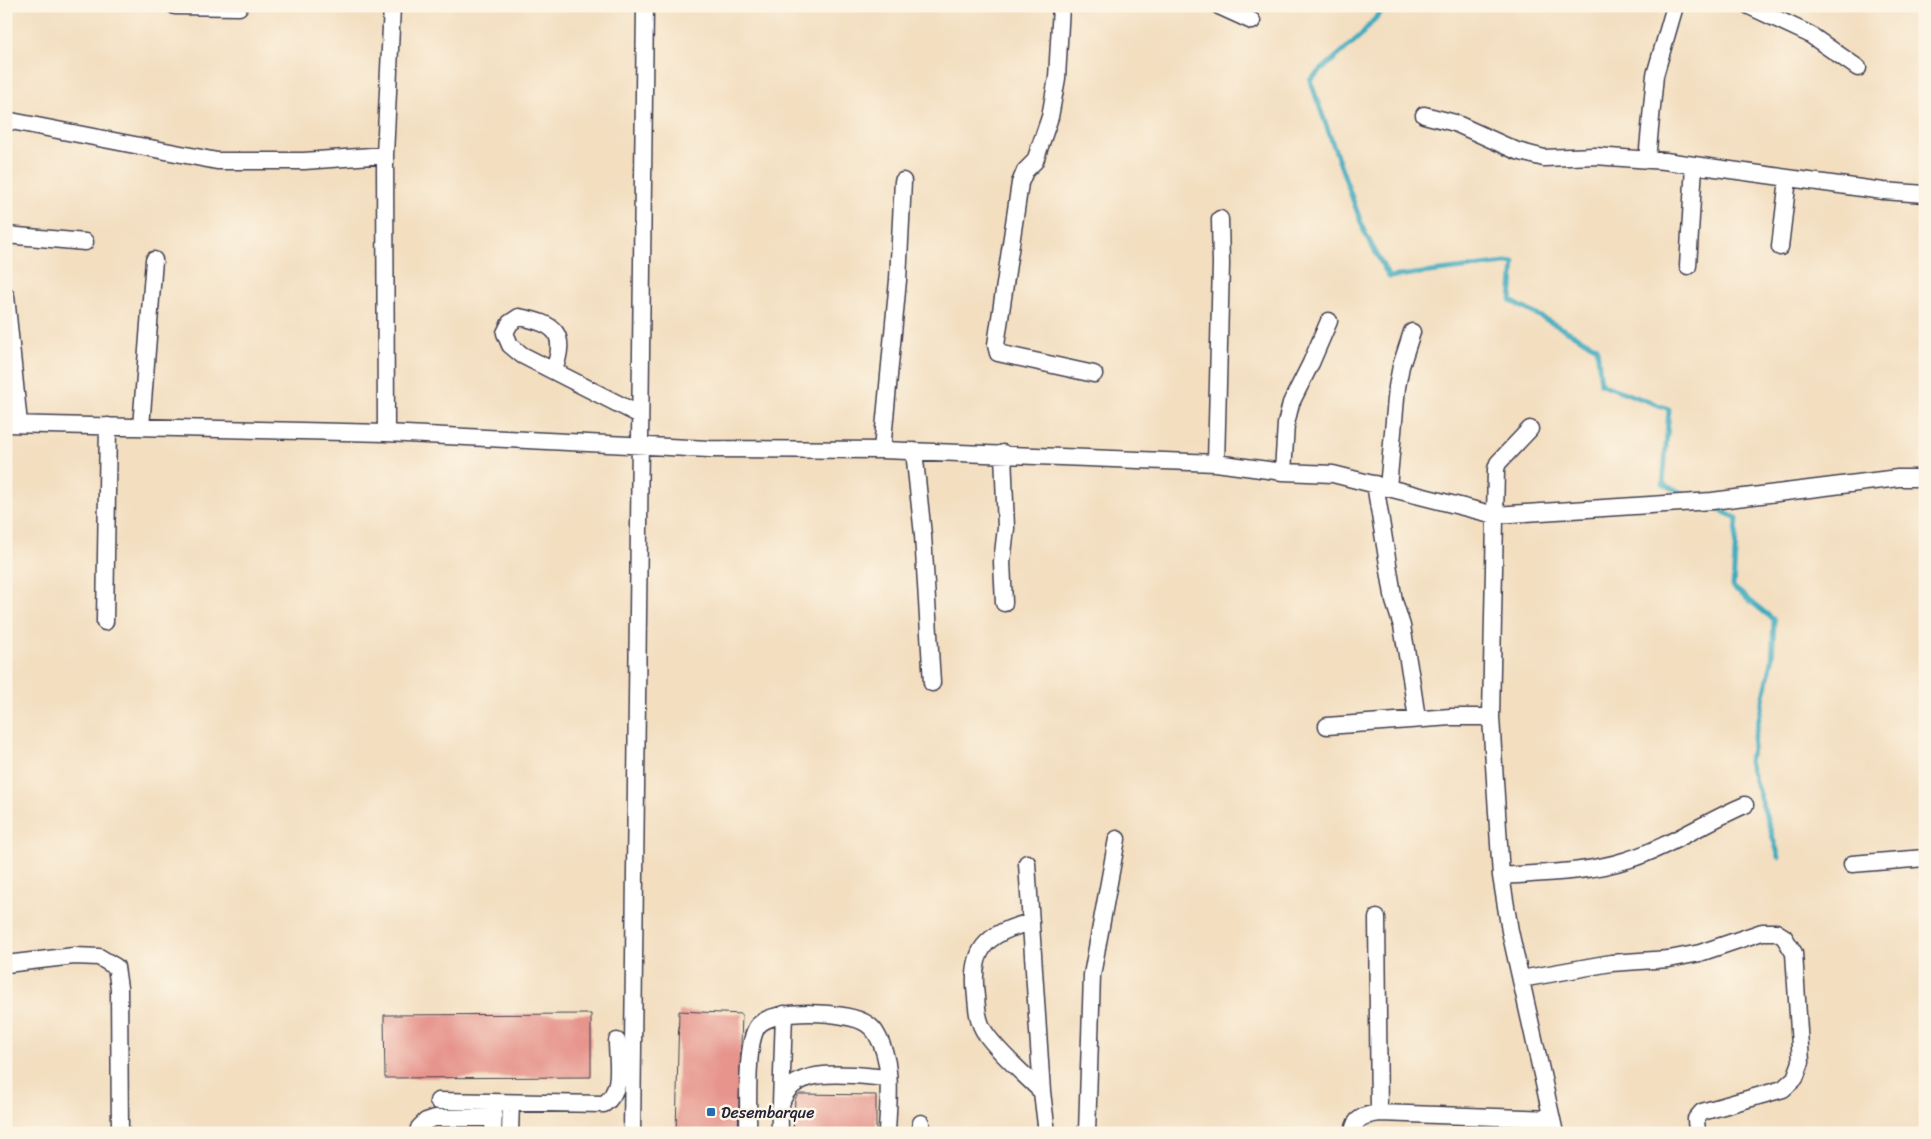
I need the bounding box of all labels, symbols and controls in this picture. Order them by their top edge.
place label: Desembarque [721,1098,814,1127]
marker: Desembarque [705,1106,717,1118]

